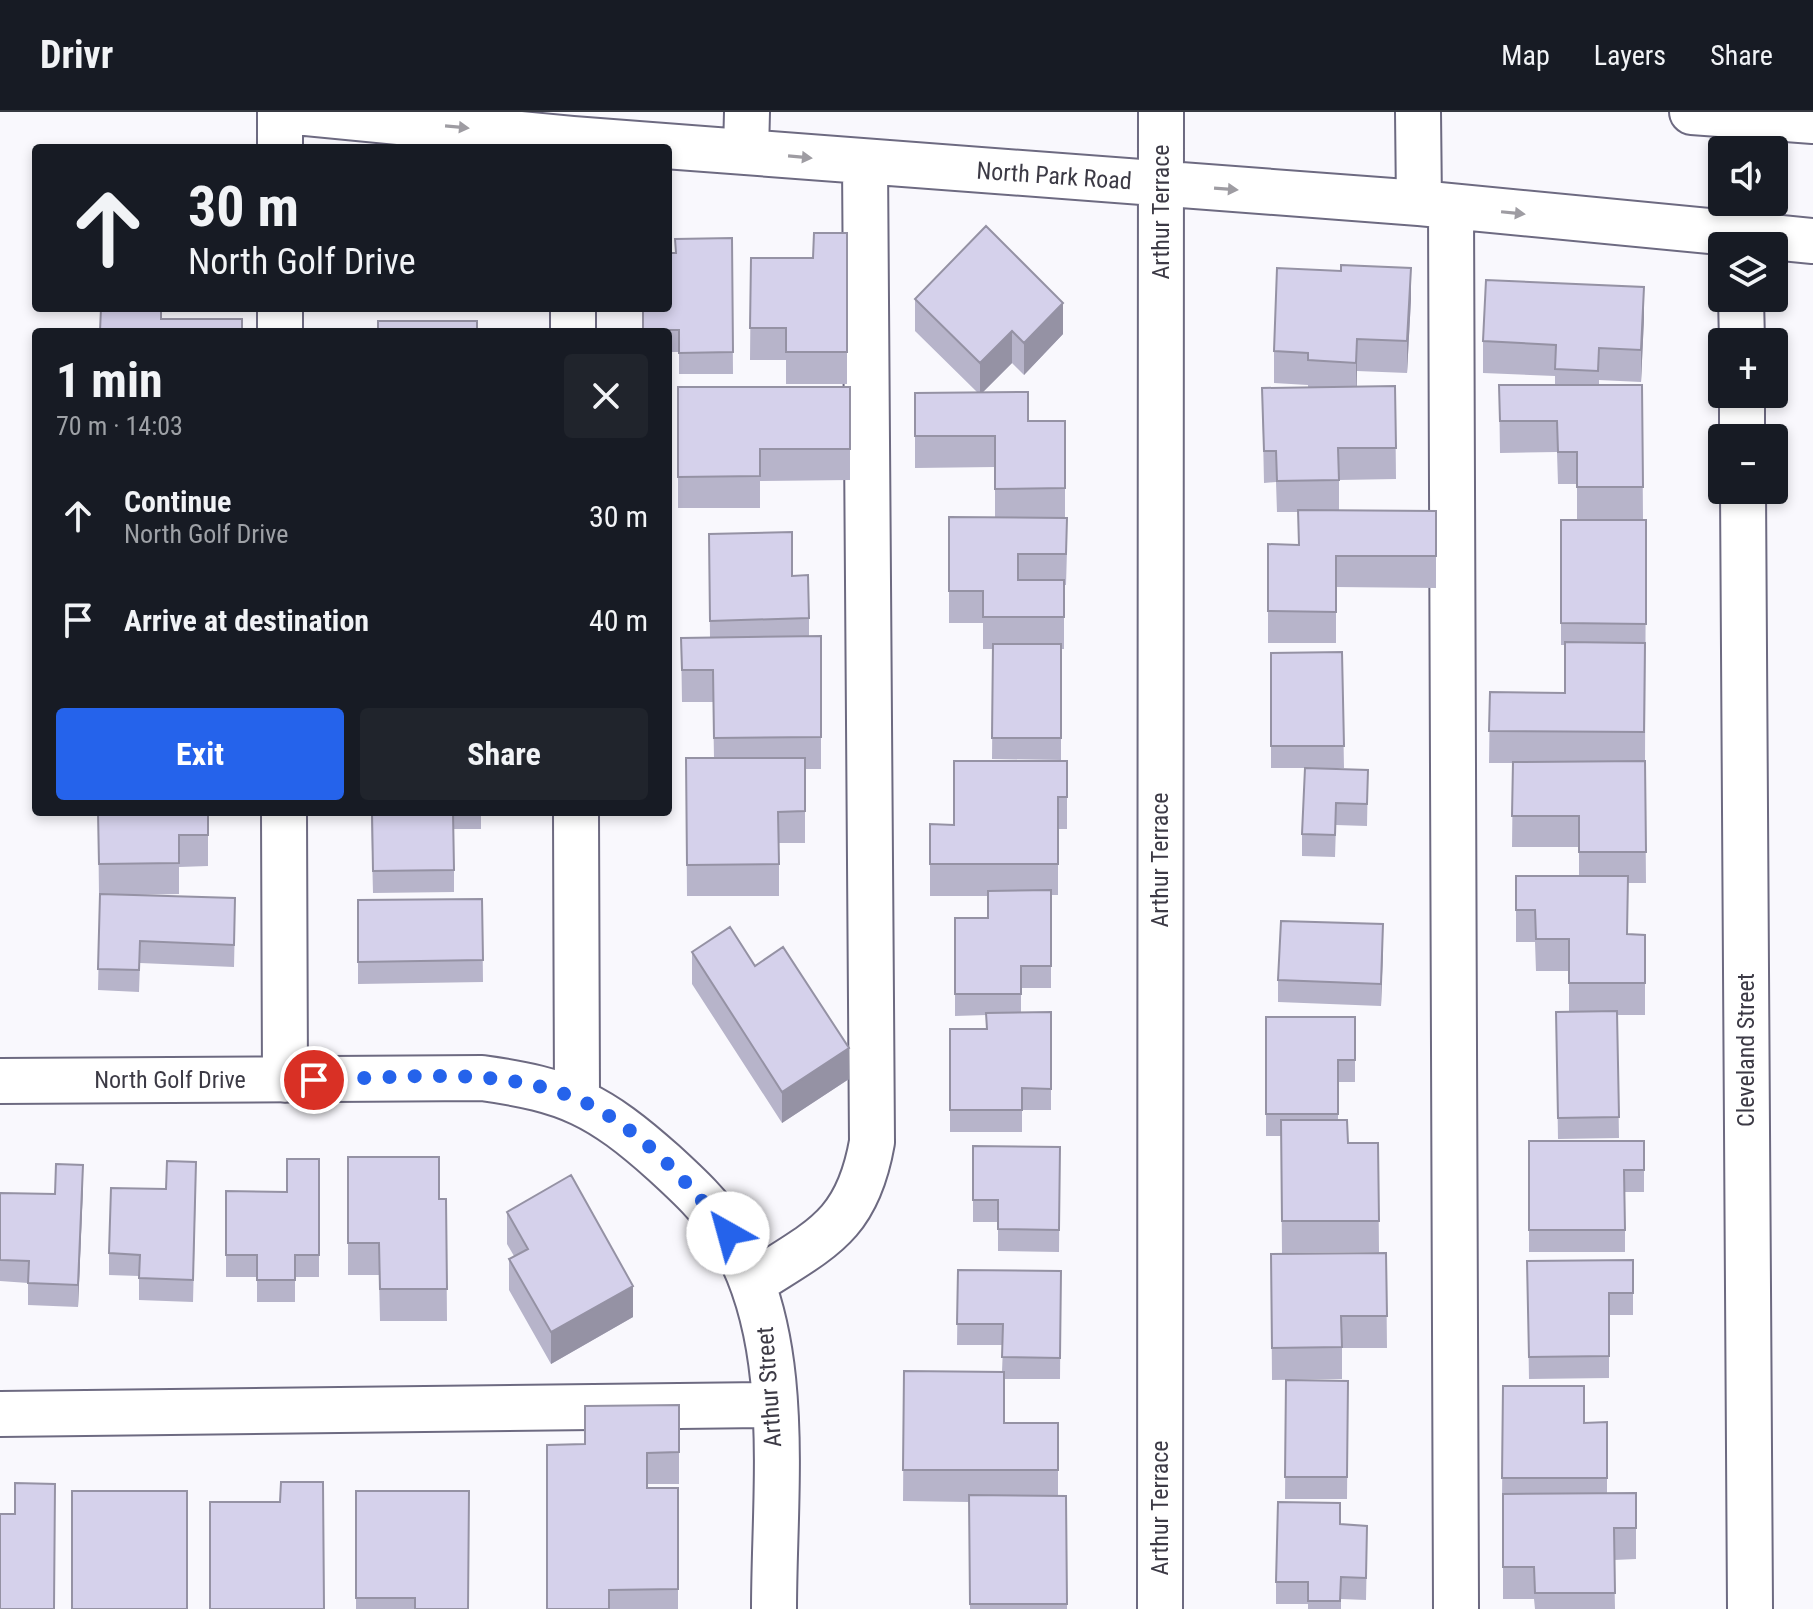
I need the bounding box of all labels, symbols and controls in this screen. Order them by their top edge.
text: Drivr [40,33,113,77]
text: Map [1501,39,1550,72]
text: Layers [1594,39,1666,72]
text: Share [1710,39,1773,72]
one-way arrow [445,121,470,134]
map controls [1708,136,1788,504]
button: sound [1708,136,1788,216]
street label: Arthur Terrace [1147,145,1175,279]
one-way arrow [788,150,813,163]
street label: North Park Road [975,157,1133,195]
text: 30 m [188,174,299,240]
icon: ahead [56,176,160,280]
one-way arrow [1214,183,1239,196]
one-way arrow [1501,206,1526,219]
button: layers [1708,232,1788,312]
text: North Golf Drive [188,241,416,283]
button: + [1708,328,1788,408]
text: 1 min [56,352,163,409]
button: close [564,354,648,438]
text: 70 m · 14:03 [56,411,183,441]
button: − [1708,424,1788,504]
text: Continue [124,484,231,519]
icon: ahead [56,494,100,538]
text: 30 m [589,499,648,534]
text: North Golf Drive [124,519,288,549]
icon: arrive [56,598,100,642]
text: Arrive at destination [124,603,369,638]
text: 40 m [589,603,648,638]
button: Exit [56,708,344,800]
button: Share [360,708,648,800]
street label: Arthur Terrace [1146,793,1174,927]
street label: Cleveland Street [1732,973,1760,1127]
pin [280,1046,348,1114]
icon: arrive [292,1058,336,1102]
street label: North Golf Drive [94,1066,246,1094]
position arrow [686,1191,770,1275]
street label: Arthur Street [751,1326,787,1448]
street label: Arthur Terrace [1146,1441,1174,1575]

